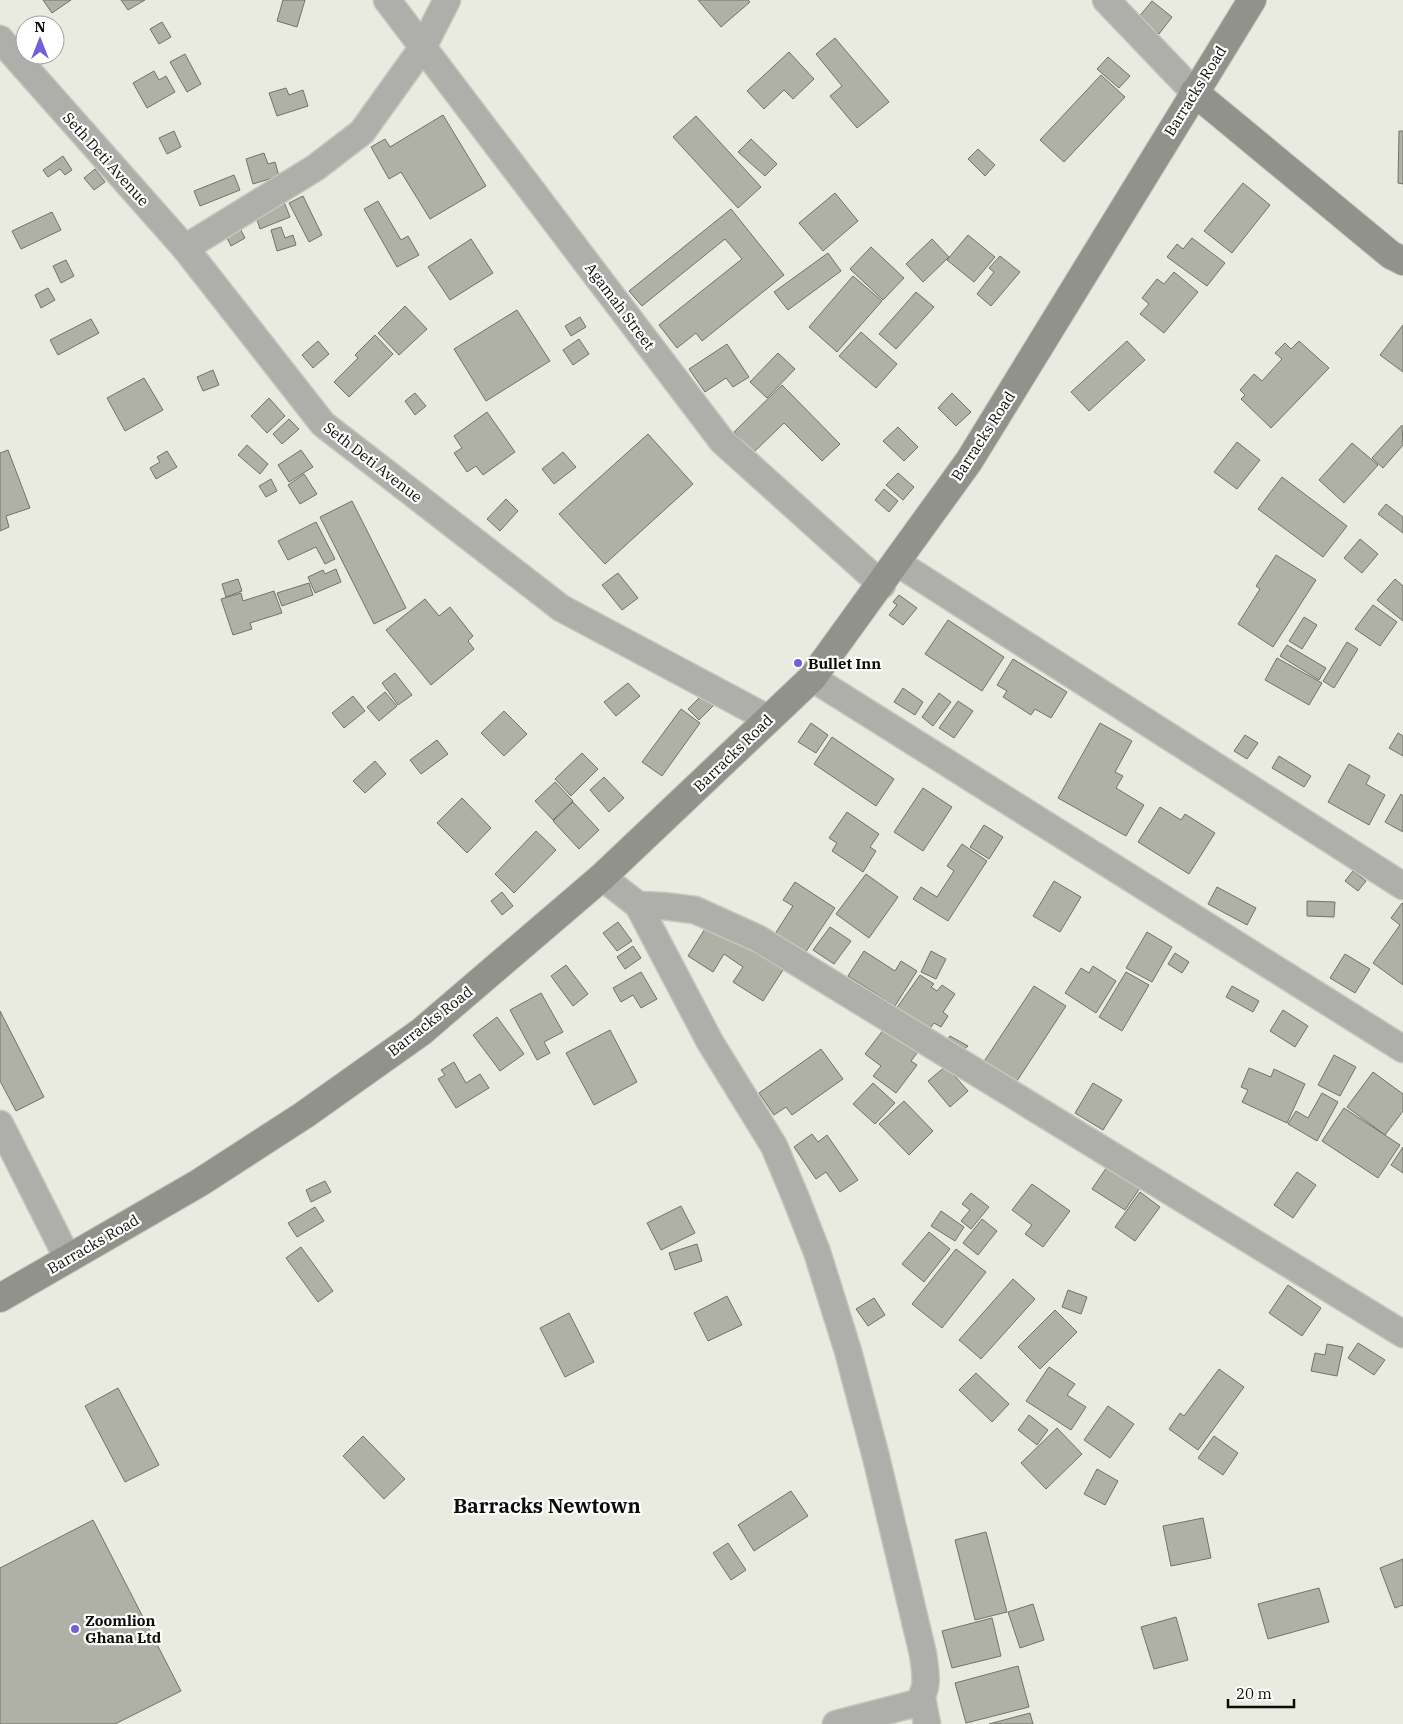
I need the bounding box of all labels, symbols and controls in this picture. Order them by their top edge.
north arrow [15,15,65,65]
text: N [34,18,46,36]
street label: Barracks Road [1160,42,1230,140]
street label: Seth Deti Avenue [59,108,153,210]
street label: Agamah Street [581,259,659,353]
street label: Barracks Road [947,388,1019,484]
street label: Seth Deti Avenue [320,418,426,506]
place label: Bullet Inn [808,654,881,673]
marker: Bullet Inn [792,657,804,669]
street label: Barracks Road [689,710,777,796]
street label: Barracks Road [384,982,476,1060]
street label: Barracks Road [44,1210,142,1278]
district label: Barracks Newtown [453,1492,641,1519]
place label: Zoomlion Ghana Ltd [85,1611,162,1647]
marker: Zoomlion Ghana Ltd [69,1623,81,1635]
scale bar [1228,1676,1294,1708]
text: 20 m [1236,1684,1272,1703]

